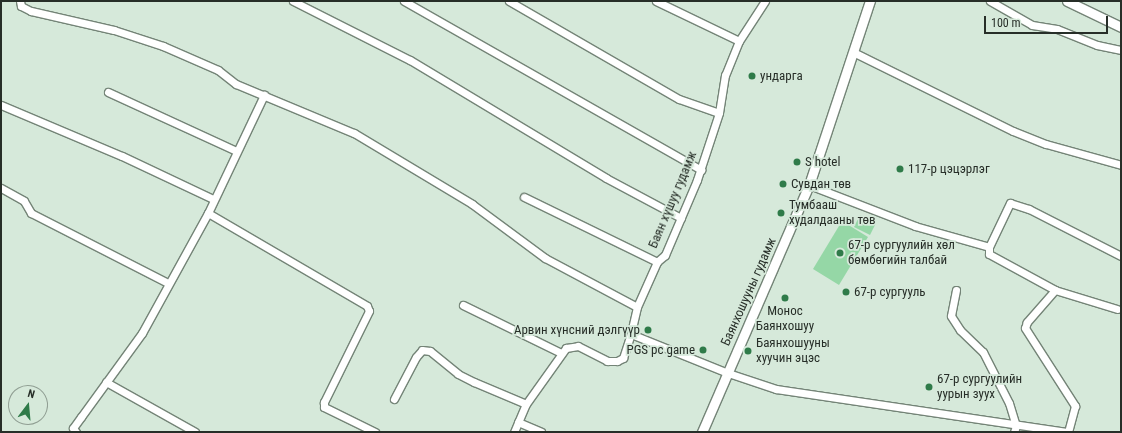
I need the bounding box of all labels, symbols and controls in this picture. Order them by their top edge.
scale bar [986,8,1110,34]
text: 100 m [991,16,1021,30]
place label: ундарга [760,68,803,84]
marker: ундарга [747,71,757,81]
street label: Баян хүшуу гудамж [646,149,700,251]
place label: S hotel [805,154,840,170]
marker: S hotel [792,157,802,167]
place label: 117-р цэцэрлэг [908,161,990,177]
marker: 117-р цэцэрлэг [895,164,905,174]
place label: Сувдан төв [791,176,851,192]
marker: Сувдан төв [778,179,788,189]
place label: Тумбааш худалдааны төв [789,198,875,229]
marker: Тумбааш худалдааны төв [776,208,786,218]
street label: Баянхошууны гудамж [718,235,780,349]
place label: 67-р сургуулийн хөл бөмбөгийн талбай [848,238,955,269]
marker: 67-р сургуулийн хөл бөмбөгийн талбай [835,248,845,258]
place label: 67-р сургууль [854,284,926,300]
marker: 67-р сургууль [841,287,851,297]
marker: Монос Баянхошуу [780,293,790,303]
place label: Монос Баянхошуу [756,304,814,335]
place label: Арвин хүнсний дэлгүүр [514,322,640,338]
marker: Арвин хүнсний дэлгүүр [643,325,653,335]
place label: Баянхошууны хуучин эцэс [756,336,830,367]
place label: PGS pc game [626,342,695,358]
marker: PGS pc game [698,345,708,355]
marker: Баянхошууны хуучин эцэс [743,346,753,356]
place label: 67-р сургуулийн уурын зуух [937,372,1022,403]
marker: 67-р сургуулийн уурын зуух [924,382,934,392]
north arrow [8,385,48,425]
text: N [26,387,36,401]

